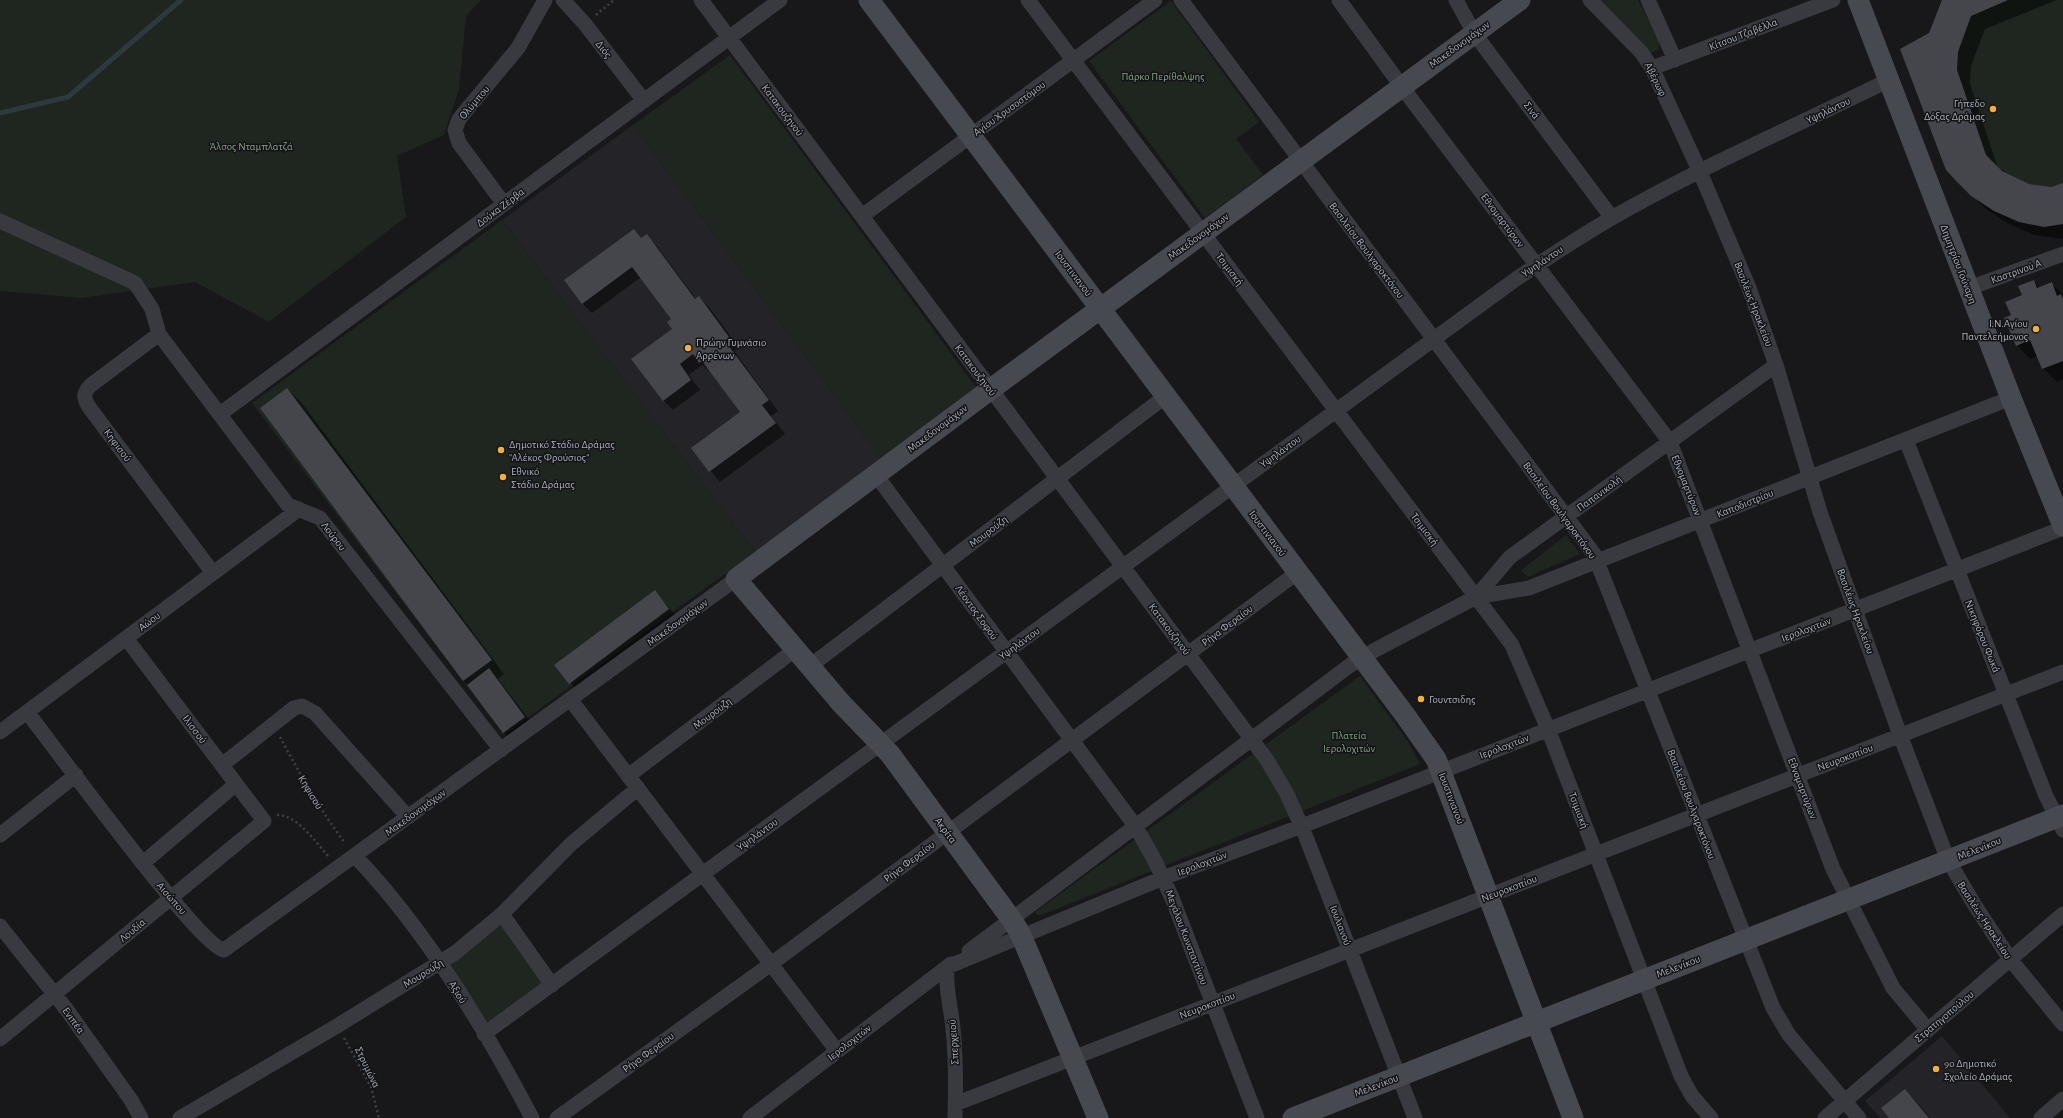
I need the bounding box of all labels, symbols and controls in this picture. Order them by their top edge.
street label: Κίτσου Τζαβέλλα [1707,16,1779,53]
street label: Μακεδονομάχων [1427,19,1492,70]
street label: Διός [594,39,614,60]
street label: Αβέρωφ [1642,61,1669,98]
park label: Πάρκο Περίθαλψης [1122,71,1204,82]
street label: Αγίου Χρυσοστόμου [971,79,1047,138]
street label: Κατακουζηνού [760,82,805,138]
street label: Ολύμπου [457,83,492,121]
street label: Υψηλάντου [1804,95,1852,126]
place label: Γήπεδο Δόξας Δράμας [1924,98,1985,122]
street label: Σινά [1522,100,1542,121]
marker: Γήπεδο Δόξας Δράμας [1988,104,1998,114]
park label: Άλσος Νταμπλατζά [209,141,293,152]
street label: Δούκα Ζέρβα [474,186,526,229]
street label: Εθνομαρτύρων [1479,191,1527,250]
street label: Βασιλείου Βουλγαροκτόνου [1327,200,1406,300]
street label: Μακεδονομάχων [1166,211,1231,262]
street label: Δημητρίου Γούναρη [1938,223,1979,305]
street label: Υψηλάντου [1519,244,1565,279]
street label: Ιουστινιανού [1053,248,1094,298]
street label: Τσιμισκή [1214,251,1245,288]
street label: Καστρινού Α [1989,257,2043,286]
street label: Βασιλέως Ηρακλείου [1732,260,1775,348]
place label: Ι.Ν.Αγίου Παντελεήμονος [1962,318,2028,342]
marker: Ι.Ν.Αγίου Παντελεήμονος [2031,324,2041,334]
place label: Πρώην Γυμνάσιο Αρρένων [696,337,766,361]
street label: Κατακουζηνού [953,342,998,398]
marker: Πρώην Γυμνάσιο Αρρένων [683,343,693,353]
street label: Μακεδονομάχων [905,402,970,454]
street label: Κηφισού [102,427,133,464]
street label: Υψηλάντου [1258,433,1303,470]
place label: Δημοτικό Στάδιο Δράμας "Αλέκος Φρούσιος" [509,439,615,463]
marker: Δημοτικό Στάδιο Δράμας "Αλέκος Φρούσιος" [496,445,506,455]
street label: Εθνομαρτύρων [1669,453,1704,517]
street label: Βασιλείου Βουλγαροκτόνου [1521,460,1598,561]
place label: Εθνικό Στάδιο Δράμας [511,466,575,490]
marker: Εθνικό Στάδιο Δράμας [498,472,508,482]
street label: Παπανικολή [1575,473,1624,513]
street label: Καποδιστρίου [1715,487,1775,520]
street label: Ιουστινιανού [1247,508,1288,558]
street label: Τσιμισκή [1409,511,1440,548]
street label: Μουρούζη [967,513,1010,549]
street label: Λούρου [319,520,348,553]
street label: Βασιλέως Ηρακλείου [1835,567,1876,655]
street label: Λέοντος Σοφού [953,583,1000,642]
street label: Μακεδονομάχων [645,597,710,648]
street label: Νικηφόρου Φωκά [1963,598,2002,674]
street label: Κατακουζηνού [1147,601,1192,657]
street label: Ρήγα Φεραίου [1200,603,1255,648]
street label: Αώου [136,610,162,633]
street label: Ιερολοχιτών [1780,615,1833,644]
street label: Υψηλάντου [997,625,1042,662]
marker: Γουντσιδης [1416,694,1426,704]
place label: Γουντσιδης [1429,694,1475,705]
street label: Μουρούζη [691,695,734,731]
street label: Ιλισσού [180,713,209,746]
park label: Πλατεία Ιερολοχιτών [1323,730,1375,754]
street label: Ιερολοχιτών [1478,732,1531,761]
street label: Νευροκοπίου [1816,742,1875,773]
street label: Βασιλείου Βουλγαροκτόνου [1666,748,1718,861]
street label: Εθνομαρτύρων [1786,756,1819,821]
street label: Ιουστινιανού [1437,771,1466,825]
street label: Κηφισού [296,773,325,811]
street label: Μακεδονομάχων [383,787,448,838]
street label: Τσιμισκή [1567,790,1591,830]
street label: Ακρίτα [933,815,959,846]
street label: Υψηλάντου [735,816,780,853]
street label: Μελενίκου [1956,835,2003,862]
street label: Ρήγα Φεραίου [882,839,937,884]
street label: Ιερολοχιτών [1176,849,1229,878]
street label: Νευροκοπίου [1480,873,1539,904]
street label: Αισώπου [155,880,189,917]
street label: Βασιλέως Ηρακλείου [1956,880,2014,961]
street label: Μεγάλου Κωνσταντίνου [1163,888,1210,986]
street label: Ιουλιανού [1328,904,1353,947]
street label: Λουδία [117,916,148,944]
street label: Μελενίκου [1655,953,1702,980]
street label: Μουρούζη [401,957,445,990]
street label: Αξιού [446,979,469,1005]
street label: Στρατηγοπούλου [1913,989,1976,1044]
street label: Νευροκοπίου [1178,990,1237,1021]
street label: Ενιπέα [60,1005,87,1036]
street label: Σπερχειού [946,1019,961,1065]
street label: Ιερολοχιτών [825,1022,874,1063]
street label: Ρήγα Φεραίου [620,1030,676,1075]
street label: Στρυμώνα [353,1045,382,1090]
place label: 9ο Δημοτικό Σχολείο Δράμας [1944,1058,2012,1082]
marker: 9ο Δημοτικό Σχολείο Δράμας [1931,1064,1941,1074]
street label: Μελενίκου [1353,1072,1400,1099]

